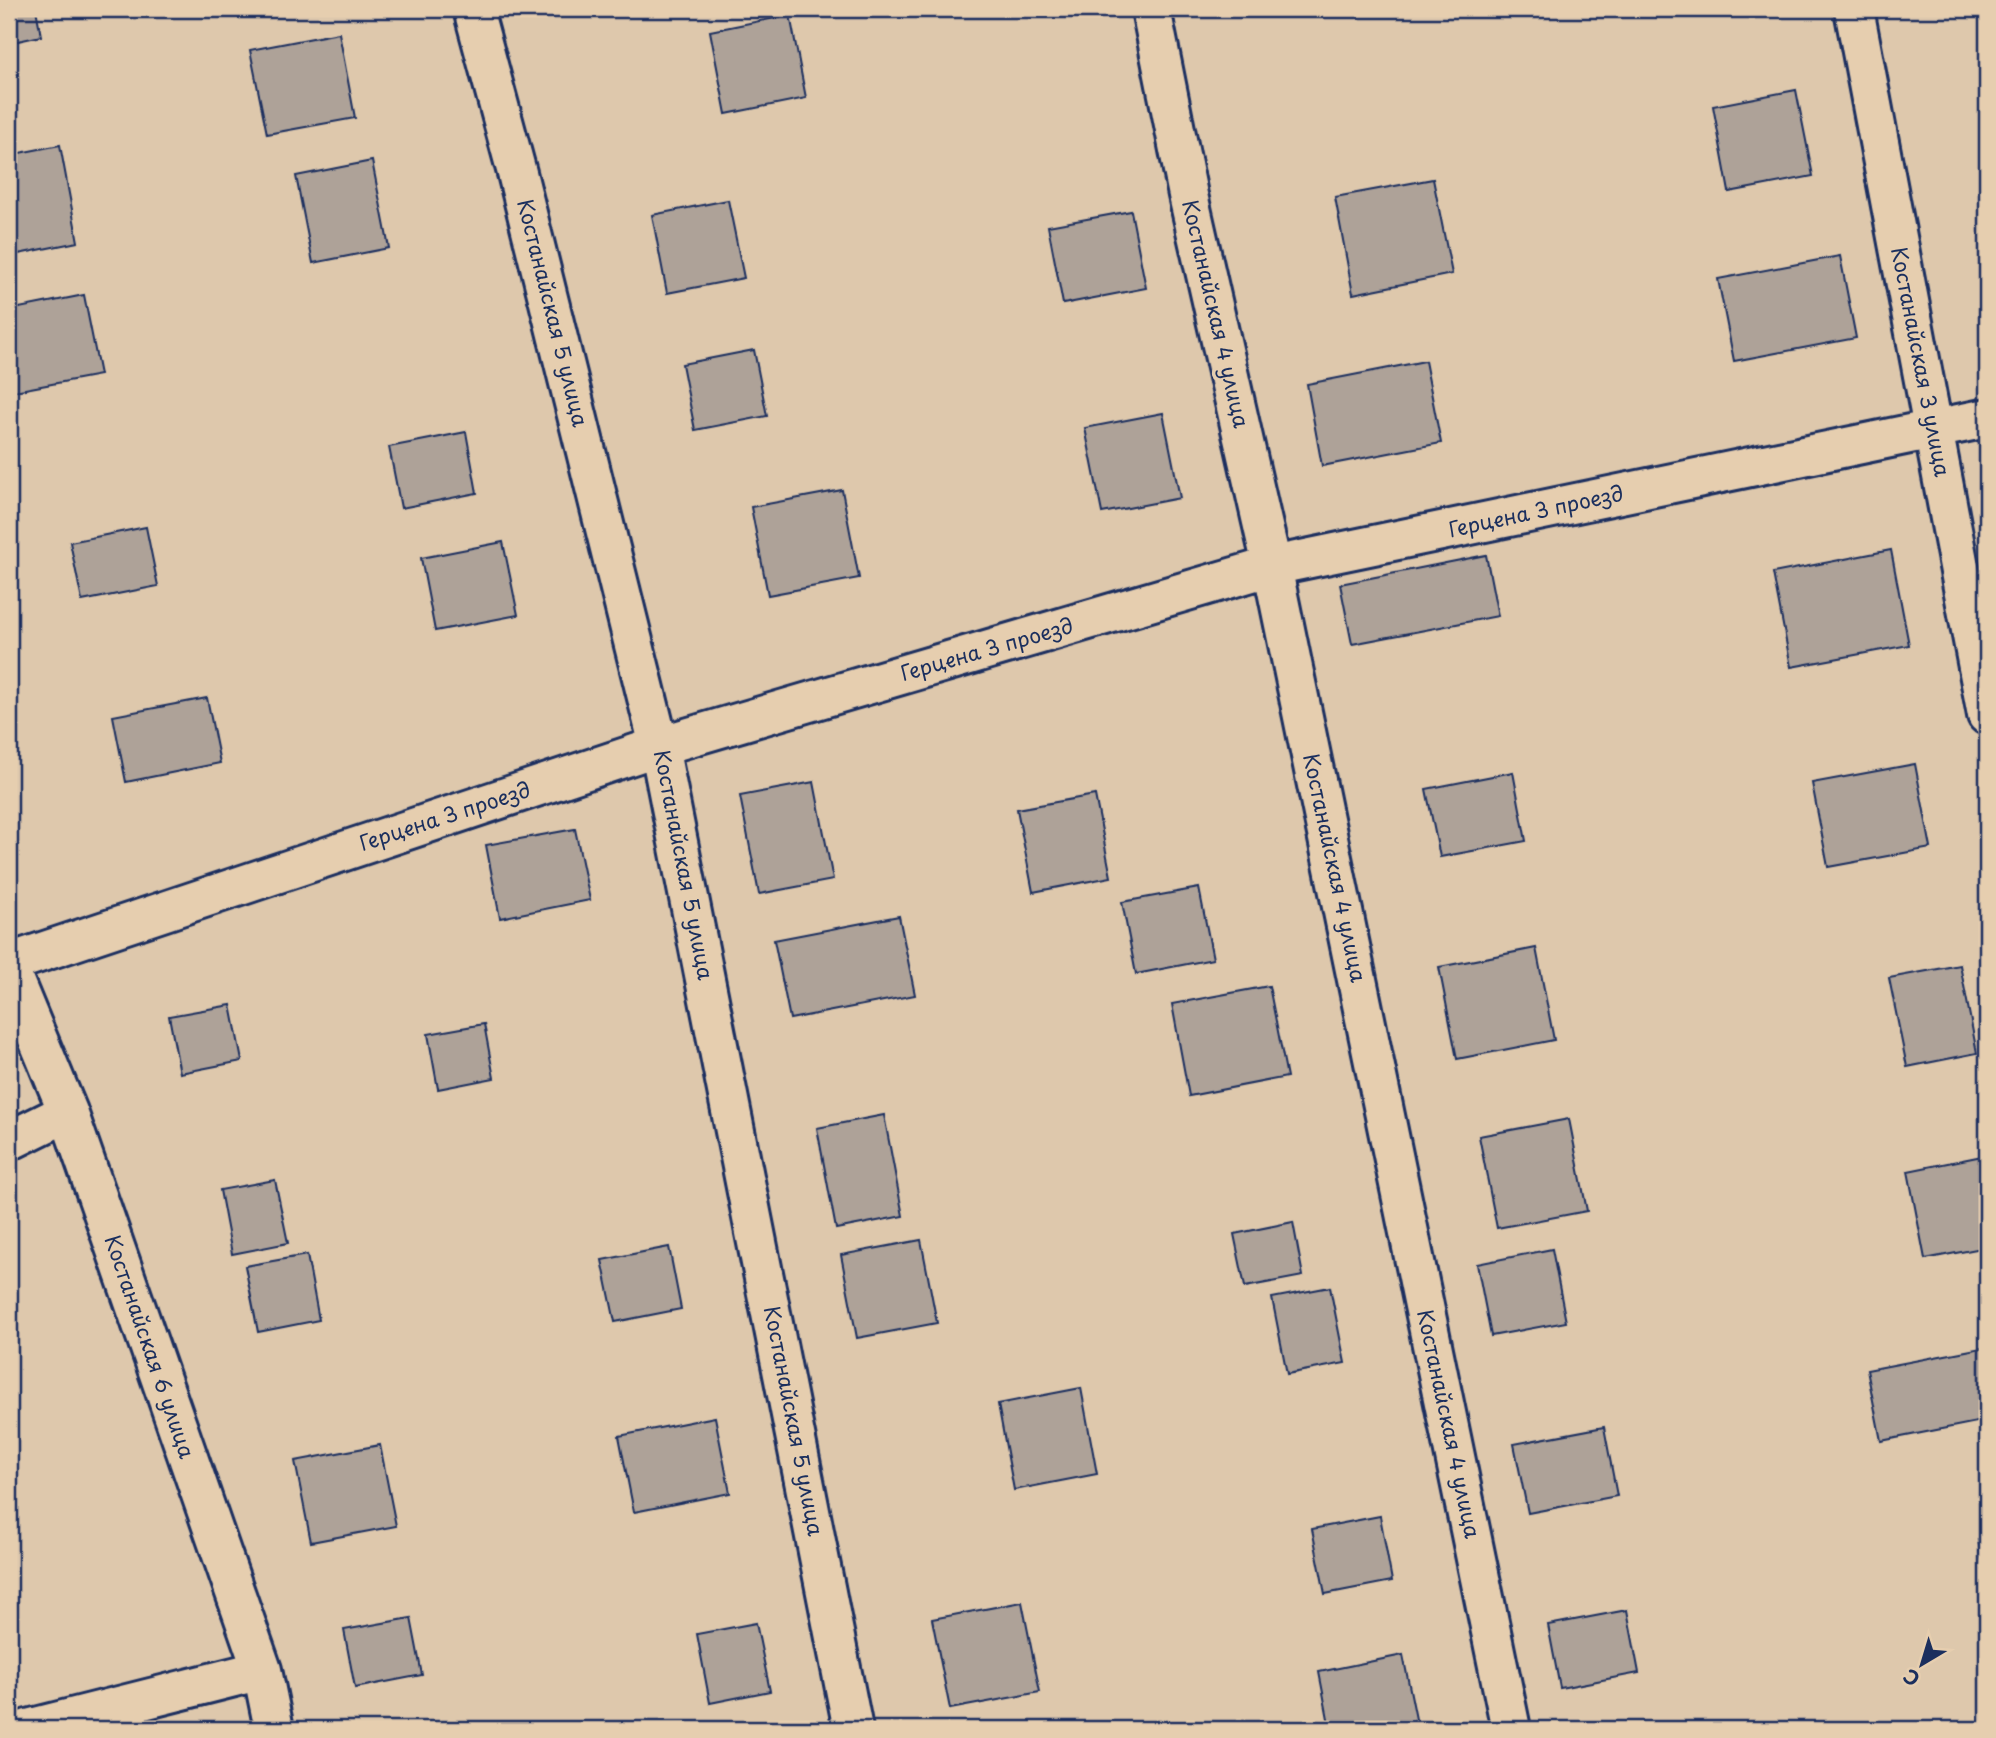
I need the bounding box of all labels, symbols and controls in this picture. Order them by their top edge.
street label: Костанайская 5 улица [510,195,598,430]
street label: Костанайская 4 улица [1175,196,1259,432]
street label: Костанайская 3 улица [1884,244,1960,480]
street label: Герцена 3 проезд [1445,476,1626,544]
street label: Герцена 3 проезд [896,608,1077,688]
street label: Костанайская 5 улица [647,747,723,983]
street label: Костанайская 4 улица [1296,750,1376,986]
street label: Герцена 3 проезд [355,772,534,858]
street label: Костанайская 6 улица [98,1230,204,1463]
street label: Костанайская 5 улица [757,1303,833,1539]
street label: Костанайская 4 улица [1410,1306,1490,1542]
north arrow [1888,1630,1958,1700]
text: С [1897,1663,1925,1694]

